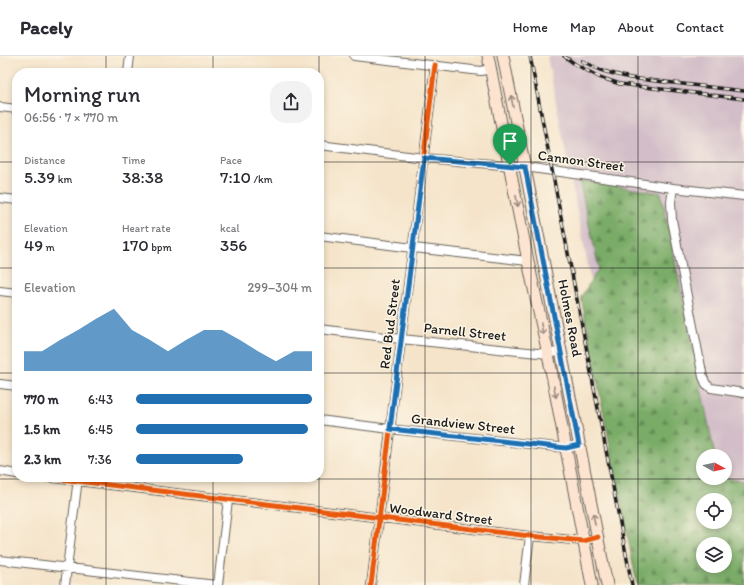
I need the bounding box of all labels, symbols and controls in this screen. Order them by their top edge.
text: Pacely [20,16,72,39]
text: Home [513,19,548,36]
text: Map [570,19,596,36]
text: About [618,19,654,36]
text: Contact [676,19,724,36]
text: Morning run [24,81,140,108]
button: share [270,81,312,123]
one-way arrow [508,95,516,108]
text: 06:56 · 7 × 770 m [24,110,118,125]
pin [493,124,527,165]
icon: arrive [499,130,521,152]
street label: Cannon Street [537,147,625,175]
text: Distance [24,154,65,167]
text: Time [122,154,145,167]
text: Pace [220,154,242,167]
text: 5.39 [24,167,55,187]
text: 38:38 [122,167,163,187]
text: 7:10 [220,167,251,187]
text: km [55,173,72,186]
text: /km [251,173,273,186]
one-way arrow [513,194,521,207]
text: Elevation [24,222,68,235]
text: Heart rate [122,222,171,235]
text: kcal [220,222,240,235]
text: 49 [24,235,43,255]
text: 170 [122,235,149,255]
text: 356 [220,235,247,255]
text: m [43,241,55,254]
text: bpm [149,241,172,254]
street label: Red Bud Street [376,278,404,370]
street label: Holmes Road [554,278,586,359]
text: Elevation [24,280,76,295]
text: 299–304 m [248,280,312,295]
street label: Parnell Street [423,319,507,345]
one-way arrow [539,322,547,335]
one-way arrow [551,385,559,398]
text: 770 m [24,392,59,407]
text: 6:43 [88,392,113,407]
street label: Grandview Street [410,410,516,438]
text: 1.5 km [24,422,60,437]
text: 6:45 [88,422,113,437]
north arrow [696,449,732,485]
map controls [696,449,732,573]
text: 2.3 km [24,452,61,467]
text: 7:36 [88,452,112,467]
button: locate [696,493,732,529]
street label: Woodward Street [388,499,494,529]
one-way arrow [590,513,598,526]
button: layers [696,537,732,573]

